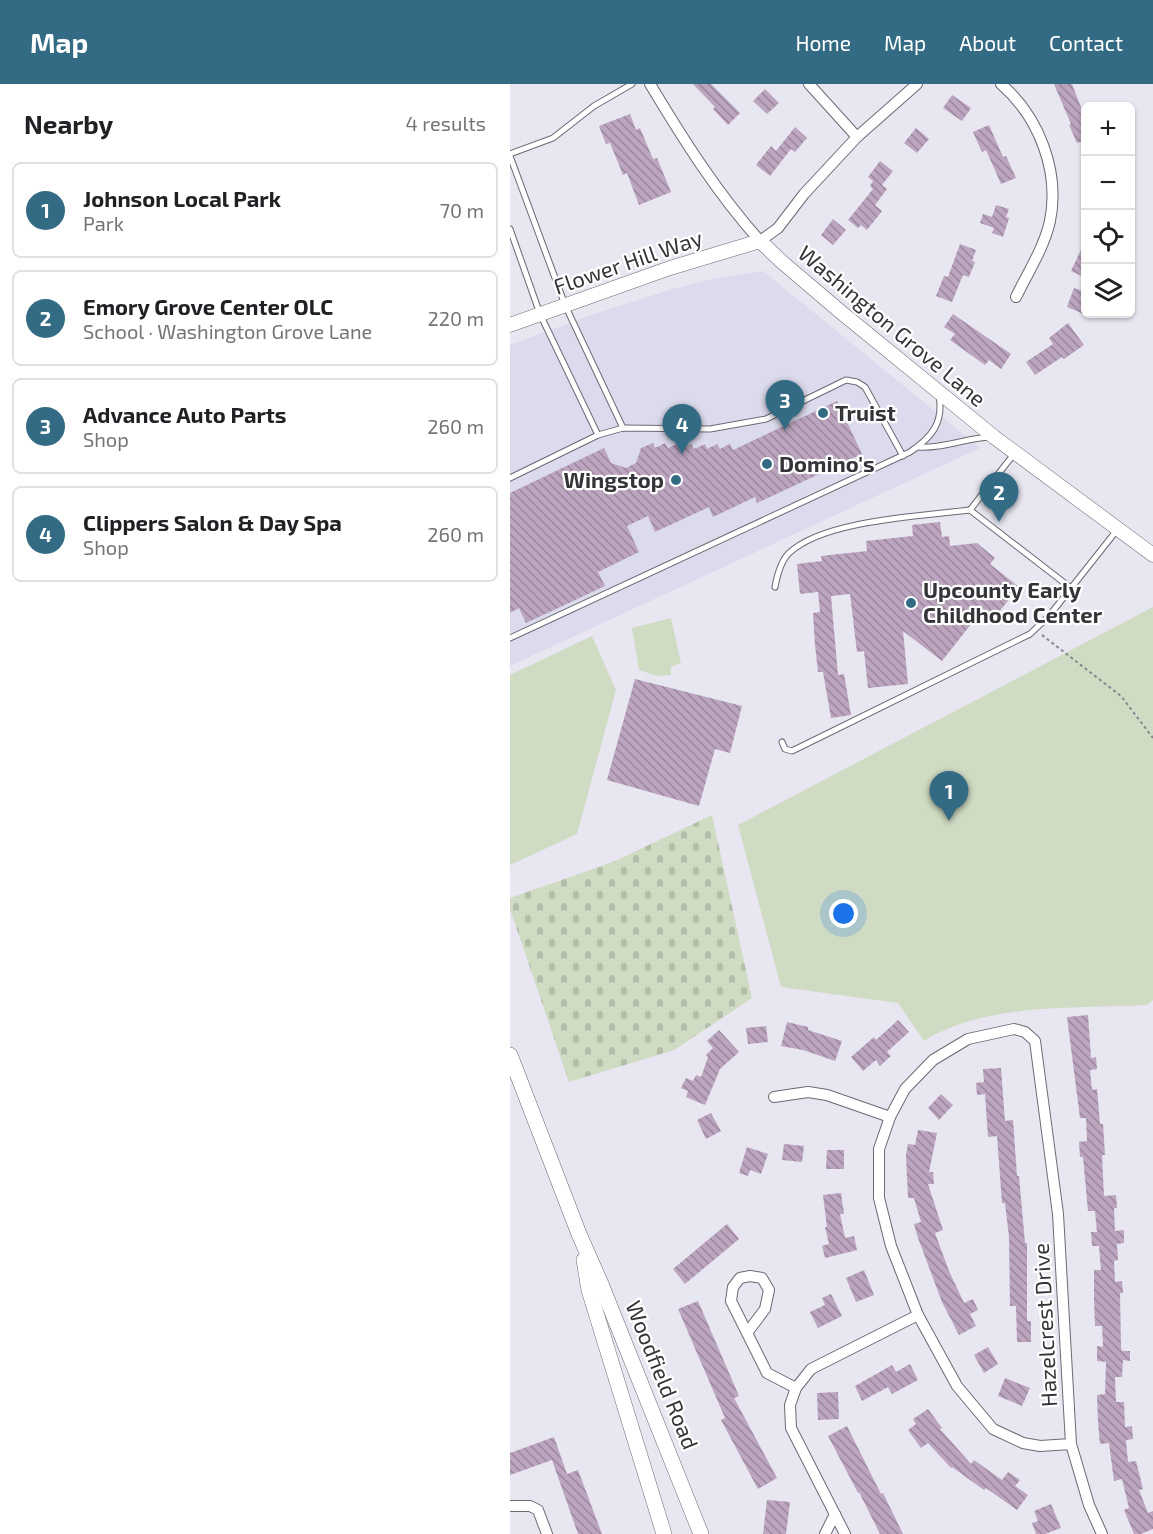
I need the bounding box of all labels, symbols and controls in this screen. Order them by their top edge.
text: Map [30,25,88,59]
text: Home [795,30,851,55]
text: Map [884,30,926,55]
text: About [959,30,1016,55]
text: Contact [1049,30,1123,55]
map controls [1081,102,1135,318]
button: + [1081,102,1135,156]
text: Nearby [24,108,113,139]
text: 4 results [406,111,486,135]
button: − [1081,156,1135,210]
text: Johnson Local Park [83,185,281,211]
text: 1 [41,198,50,222]
text: 70 m [440,198,484,222]
button: locate [1081,210,1135,264]
text: Park [83,211,124,235]
street label: Flower Hill Way [550,223,706,299]
street label: Washington Grove Lane [794,239,992,411]
button: layers [1081,264,1135,318]
text: Emory Grove Center OLC [83,293,333,319]
text: 2 [40,306,51,330]
text: 220 m [427,306,484,330]
text: School · Washington Grove Lane [83,319,372,343]
pin: 3 [766,380,804,430]
place label: Truist [835,399,896,425]
text: Advance Auto Parts [83,401,287,427]
pin: 4 [662,404,702,454]
marker: Truist [816,406,830,420]
text: 3 [40,414,51,438]
text: 260 m [427,414,484,438]
text: Shop [83,427,129,451]
place label: Domino's [779,450,875,476]
marker: Domino's [760,457,774,471]
place label: Wingstop [564,466,664,492]
pin: 2 [980,472,1018,522]
marker: Wingstop [669,473,683,487]
text: Clippers Salon & Day Spa [83,509,342,535]
text: 4 [39,522,52,546]
text: 260 m [427,522,484,546]
text: Shop [83,535,129,559]
place label: Upcounty Early Childhood Center [923,576,1103,627]
marker: Upcounty Early Childhood Center [904,596,918,610]
pin: 1 [930,772,968,821]
your location [829,899,858,928]
street label: Hazelcrest Drive [1027,1242,1061,1408]
street label: Woodfield Road [621,1297,705,1453]

